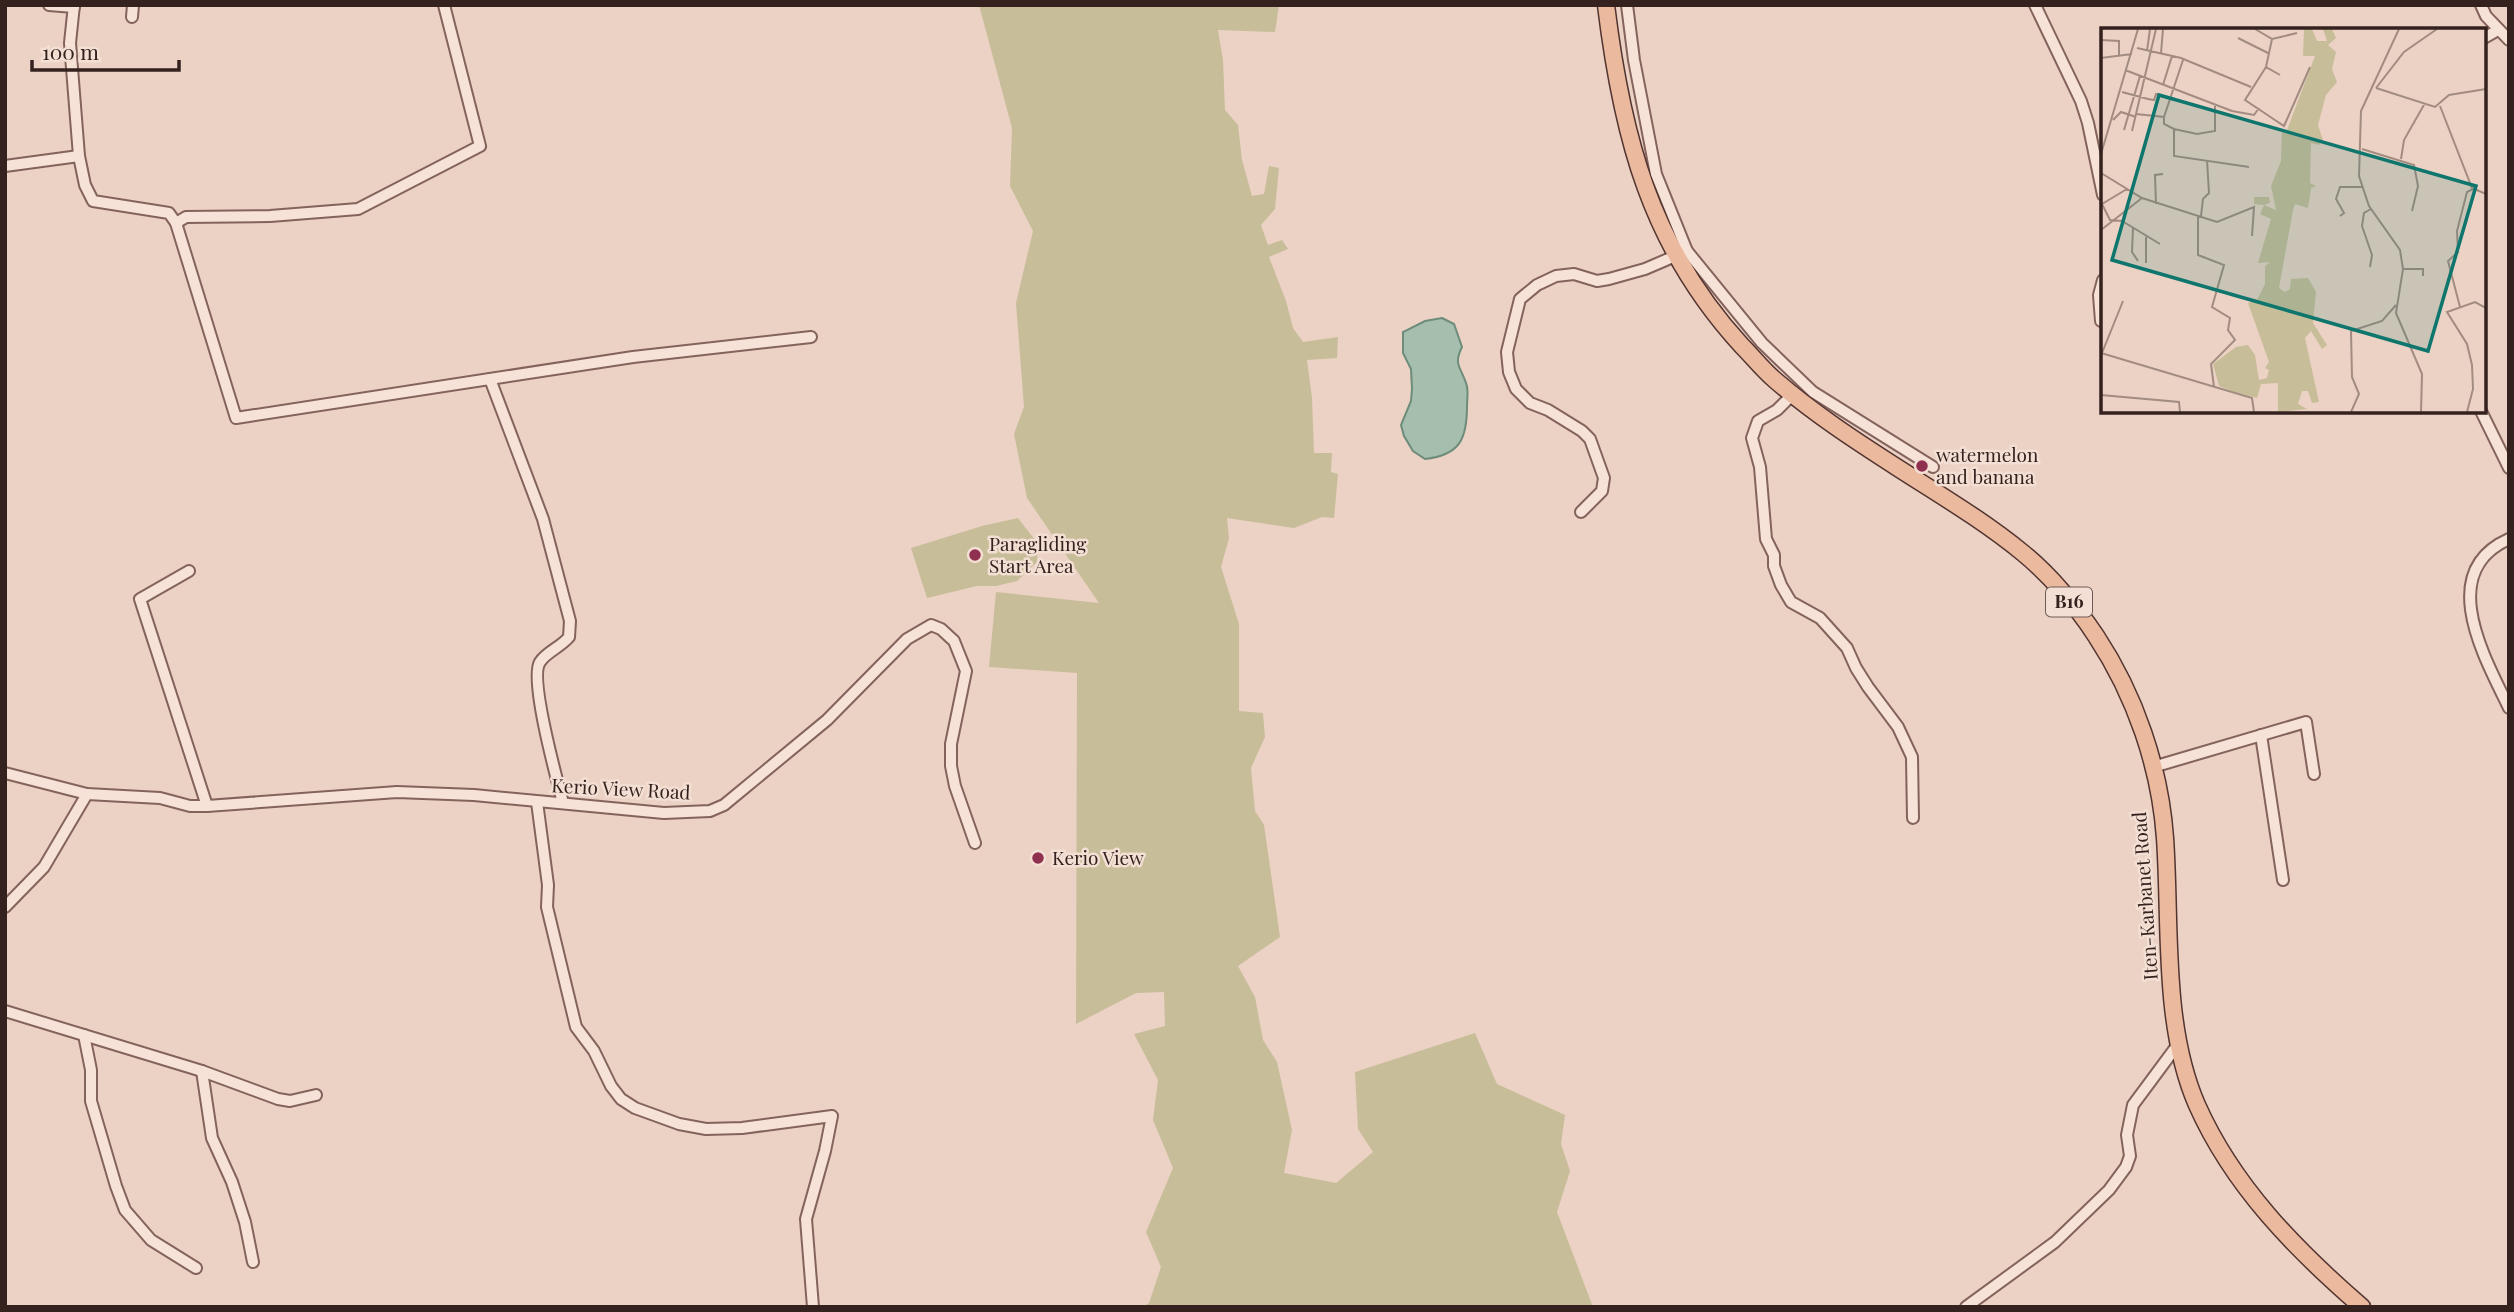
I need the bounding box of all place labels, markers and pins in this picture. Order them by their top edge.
place label: watermelon and banana [1936,441,2039,489]
marker: watermelon and banana [1914,458,1930,474]
place label: Paragliding Start Area [989,530,1086,578]
marker: Paragliding Start Area [967,547,983,563]
place label: Kerio View [1052,844,1144,870]
marker: Kerio View [1030,850,1046,866]

